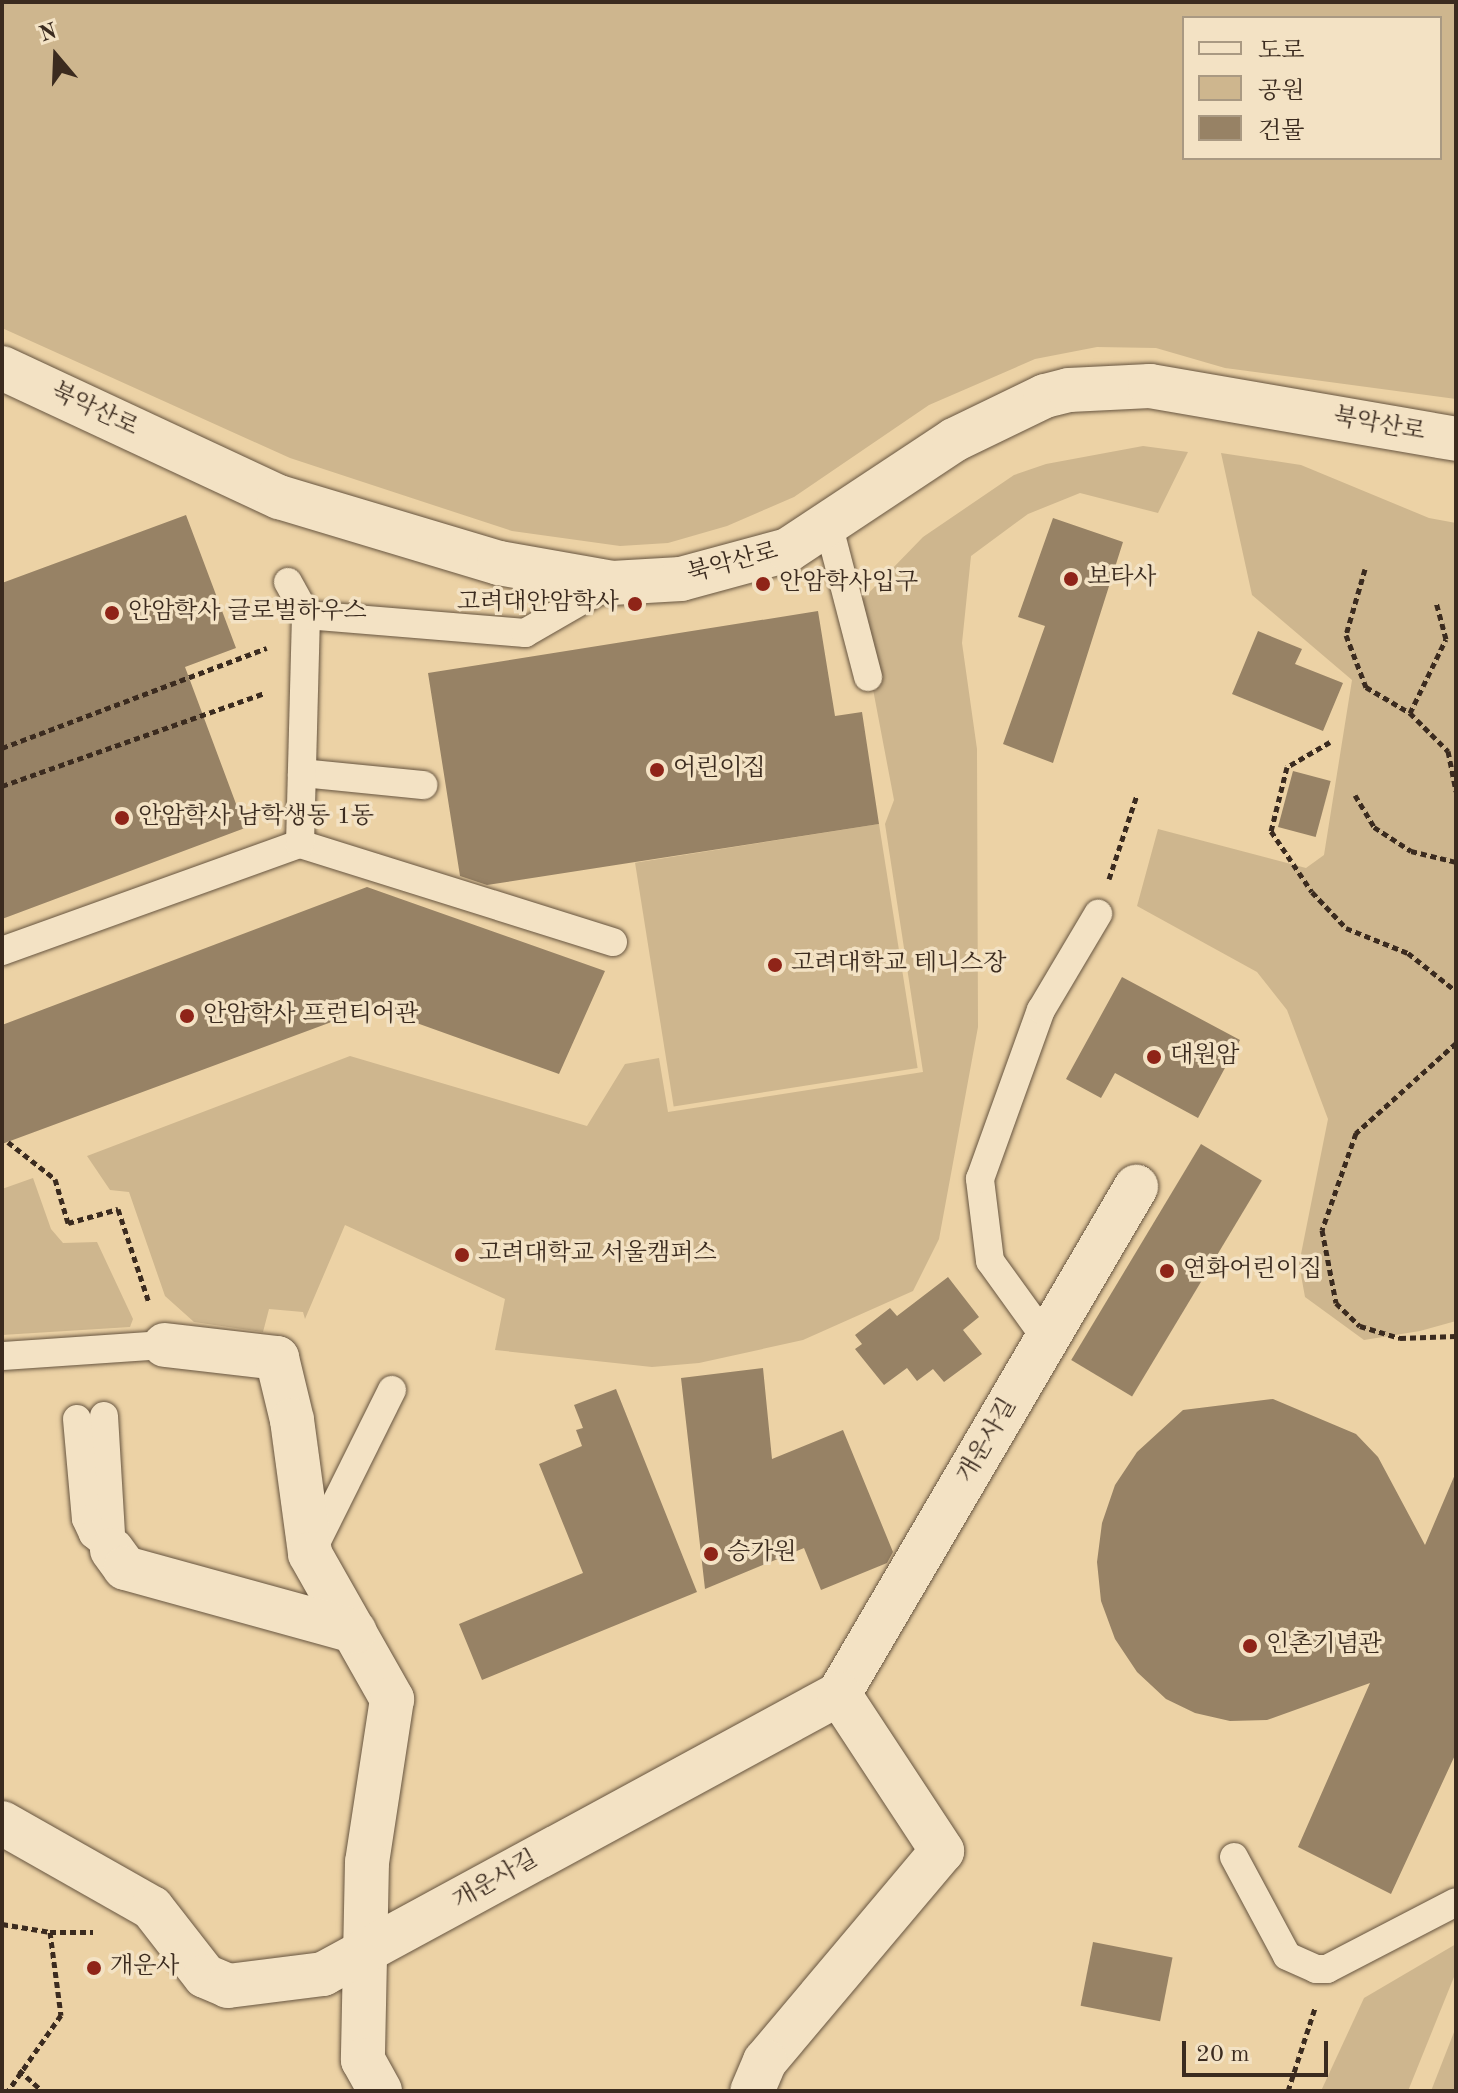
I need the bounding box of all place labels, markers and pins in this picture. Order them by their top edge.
place label: 보타사 [1087,565,1157,593]
place label: 안암학사입구 [779,570,918,598]
marker: 보타사 [1062,570,1080,588]
marker: 안암학사입구 [754,575,772,593]
place label: 고려대안암학사 [457,590,619,618]
marker: 고려대안암학사 [626,595,644,613]
place label: 안암학사 글로벌하우스 [128,599,367,627]
marker: 안암학사 글로벌하우스 [103,604,121,622]
place label: 어린이집 [673,756,766,784]
marker: 어린이집 [648,761,666,779]
place label: 안암학사 남학생동 1동 [138,804,374,832]
marker: 안암학사 남학생동 1동 [113,809,131,827]
place label: 고려대학교 테니스장 [791,951,1006,979]
marker: 고려대학교 테니스장 [766,956,784,974]
place label: 안암학사 프런티어관 [203,1002,418,1030]
marker: 안암학사 프런티어관 [178,1007,196,1025]
place label: 대원암 [1170,1043,1240,1071]
marker: 대원암 [1145,1048,1163,1066]
place label: 고려대학교 서울캠퍼스 [478,1241,717,1269]
marker: 고려대학교 서울캠퍼스 [453,1246,471,1264]
place label: 연화어린이집 [1183,1257,1322,1285]
marker: 연화어린이집 [1158,1262,1176,1280]
place label: 승가원 [727,1540,797,1568]
marker: 승가원 [702,1545,720,1563]
place label: 인촌기념관 [1266,1632,1382,1660]
marker: 인촌기념관 [1241,1637,1259,1655]
place label: 개운사 [110,1954,180,1982]
marker: 개운사 [85,1959,103,1977]

